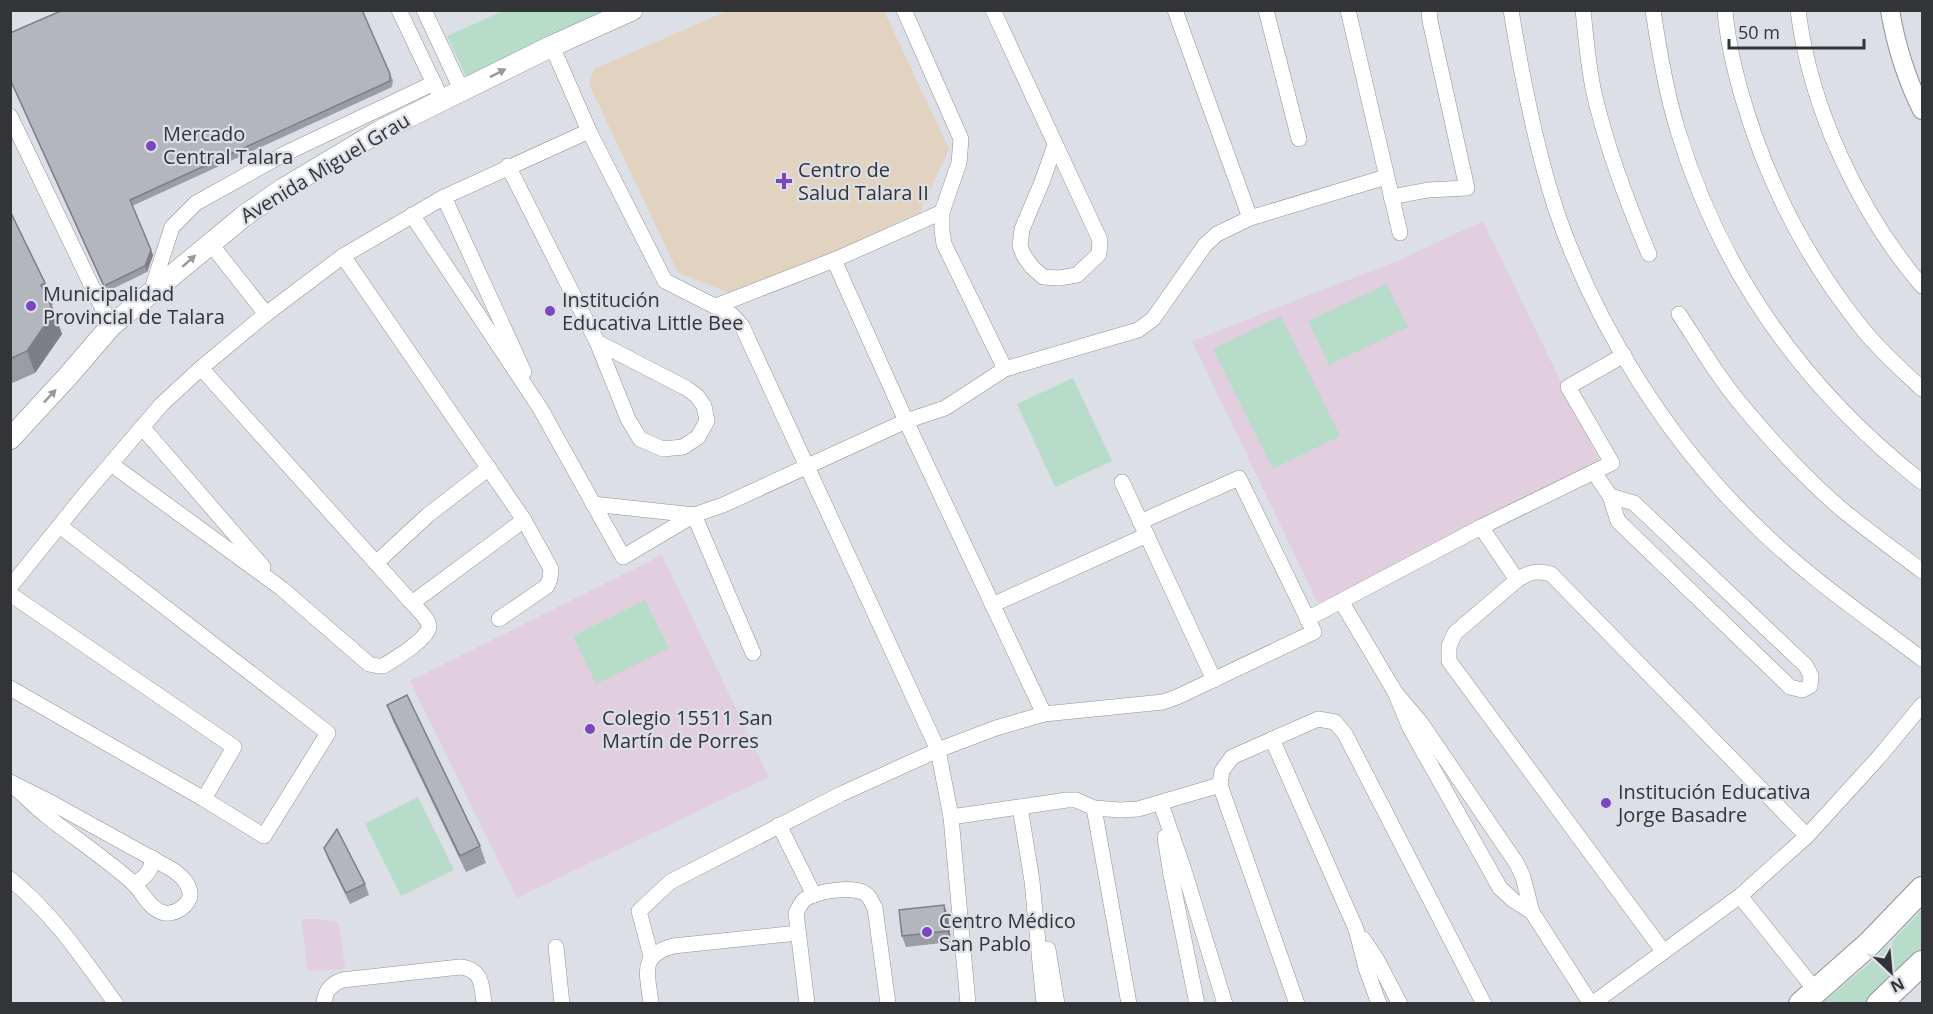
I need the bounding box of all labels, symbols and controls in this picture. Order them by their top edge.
scale bar [1729,12,1864,50]
text: 50 m [1738,20,1780,44]
one-way arrow [490,68,507,78]
street label: Avenida Miguel Grau [235,106,415,229]
place label: Mercado Central Talara [163,120,293,170]
marker: Mercado Central Talara [144,139,158,153]
place label: Centro de Salud Talara II [798,156,929,206]
marker: Centro de Salud Talara II [775,172,793,190]
one-way arrow [181,255,196,268]
place label: Municipalidad Provincial de Talara [43,280,225,330]
place label: Institución Educativa Little Bee [562,286,743,336]
marker: Municipalidad Provincial de Talara [24,299,38,313]
marker: Institución Educativa Little Bee [543,304,557,318]
one-way arrow [43,389,57,404]
place label: Colegio 15511 San Martín de Porres [602,704,773,754]
marker: Colegio 15511 San Martín de Porres [583,722,597,736]
place label: Institución Educativa Jorge Basadre [1616,778,1811,828]
marker: Institución Educativa Jorge Basadre [1599,796,1613,810]
place label: Centro Médico San Pablo [939,907,1076,957]
marker: Centro Médico San Pablo [920,925,934,939]
north arrow [1861,942,1921,1002]
text: N [1887,973,1908,998]

